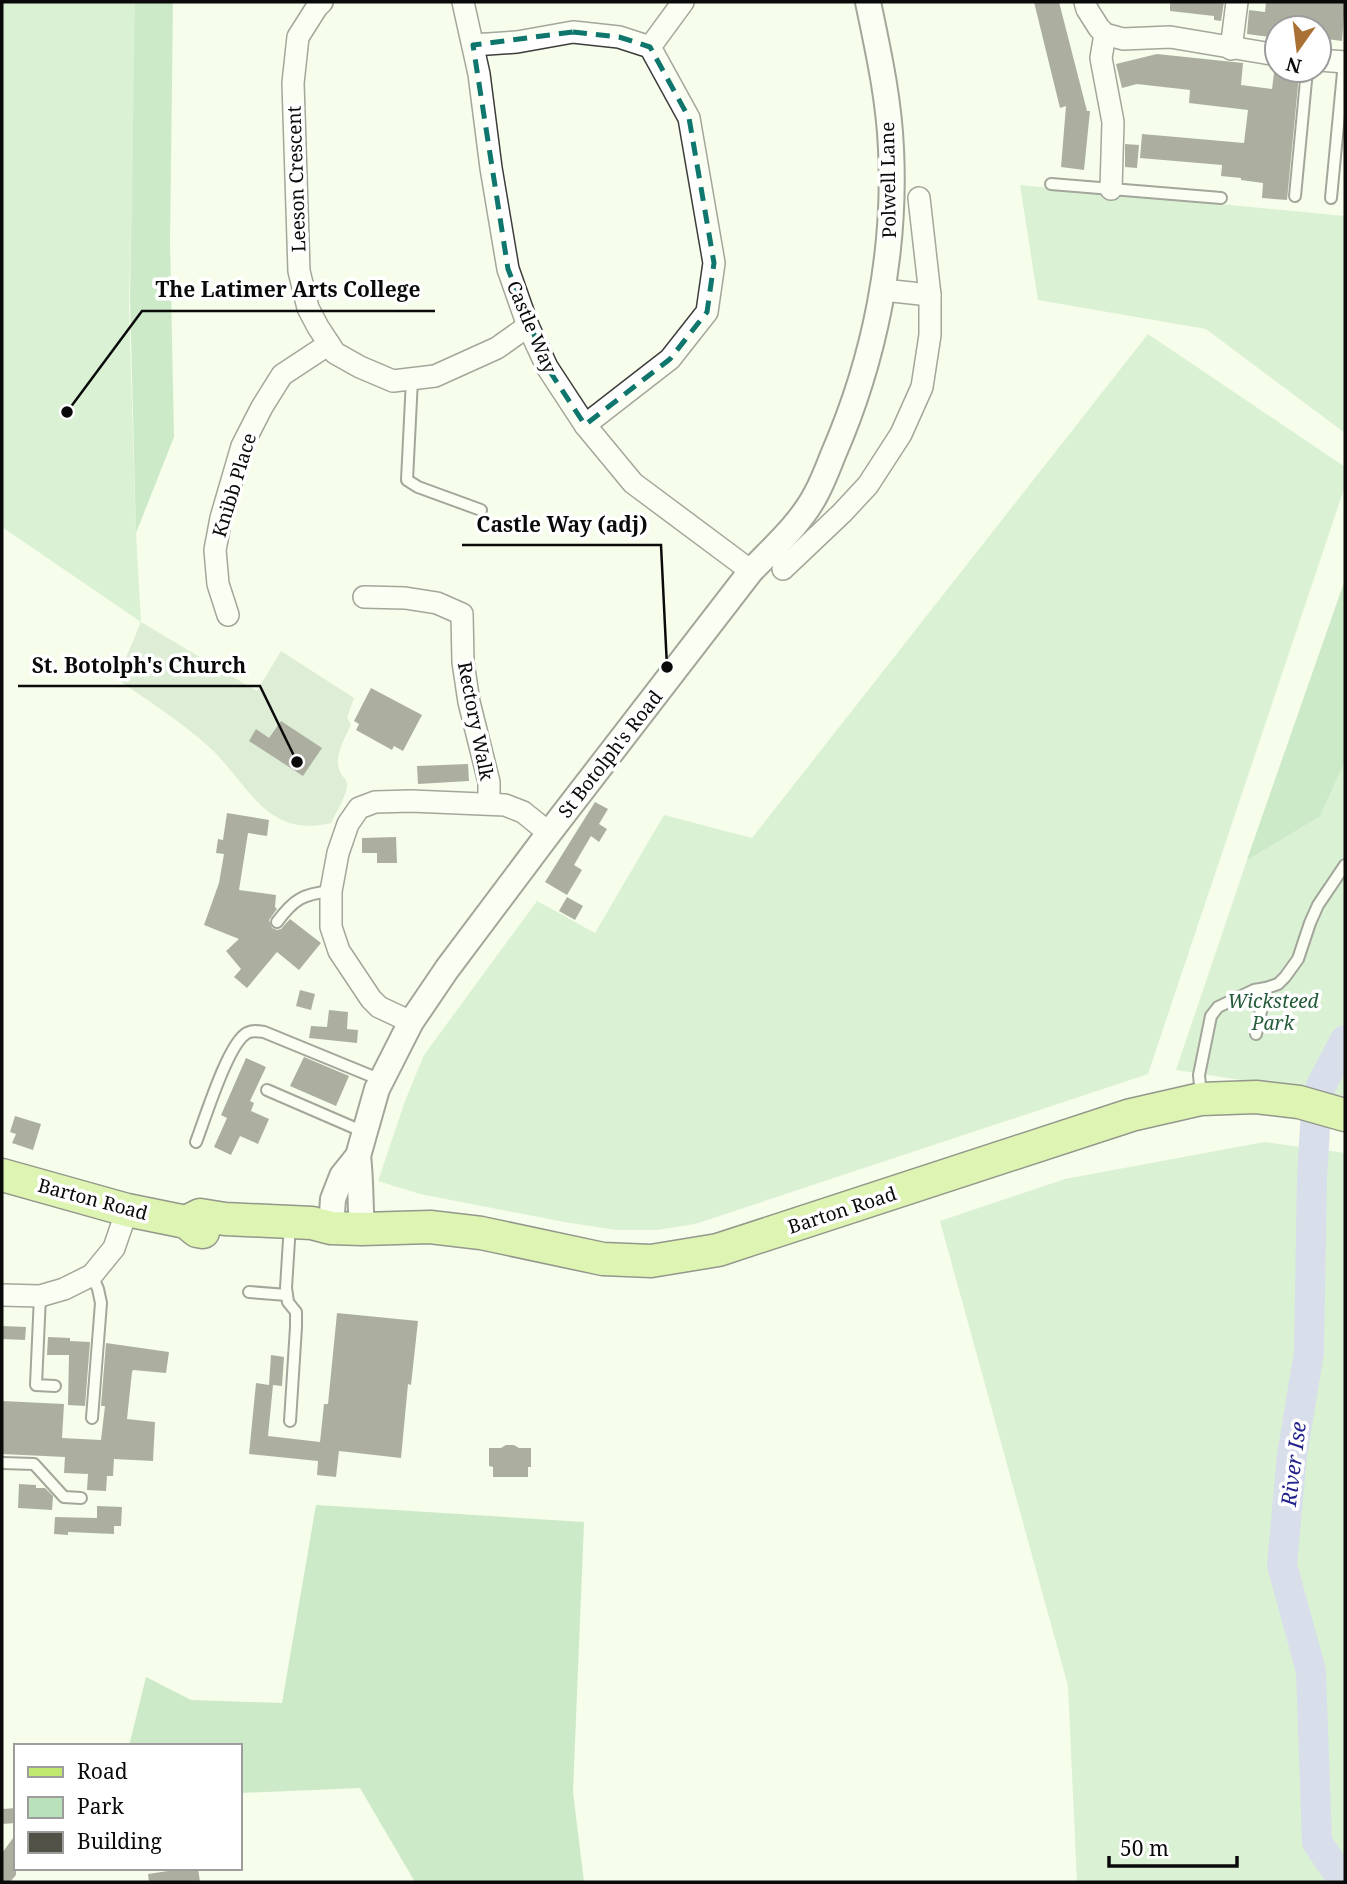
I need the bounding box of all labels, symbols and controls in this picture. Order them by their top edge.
north arrow [1263,14,1333,84]
text: N [1283,51,1304,80]
street label: Leeson Crescent [280,105,312,253]
street label: Polwell Lane [874,122,902,238]
callout: The Latimer Arts College [142,269,435,311]
text: The Latimer Arts College [156,275,420,303]
street label: Castle Way [501,277,563,378]
street label: Knibb Place [206,430,262,540]
callout: Castle Way (adj) [462,503,661,545]
text: Castle Way (adj) [476,510,648,538]
callout: St. Botolph's Church [18,644,260,686]
text: St. Botolph's Church [32,651,246,679]
street label: Rectory Walk [452,659,500,783]
street label: St Botolph's Road [552,685,668,823]
park label: Wicksteed Park [1227,988,1320,1036]
street label: Barton Road [35,1172,151,1226]
street label: Barton Road [784,1180,900,1240]
water label: River Ise [1274,1420,1312,1509]
legend [14,1744,242,1870]
text: Road [77,1757,128,1785]
text: Park [77,1792,124,1820]
scale bar [1109,1825,1237,1869]
text: Building [77,1827,162,1855]
text: 50 m [1120,1834,1169,1862]

